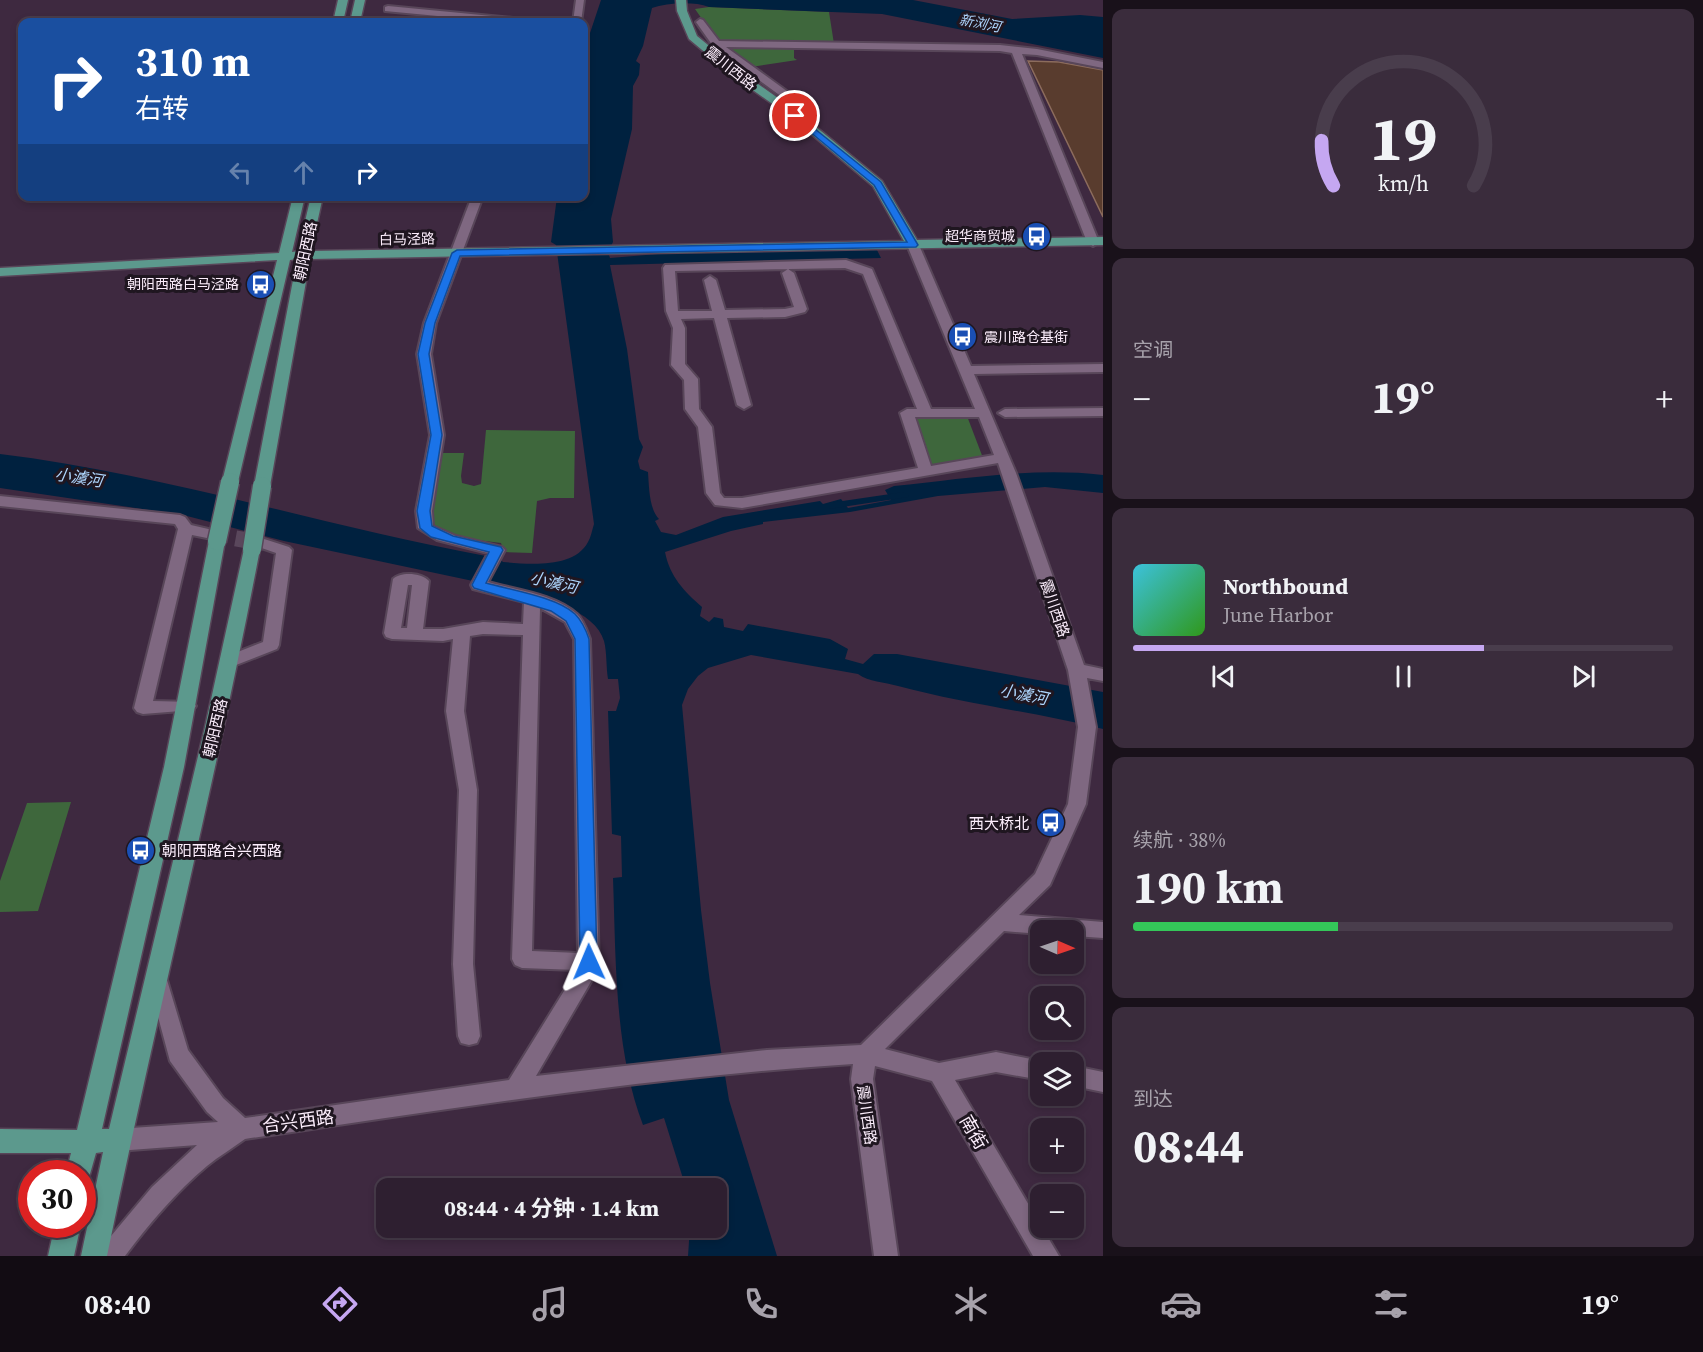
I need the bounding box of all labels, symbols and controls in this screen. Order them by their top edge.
water label: 新浏河 [957,9,1005,37]
text: 310 m [135,32,250,90]
street label: 震川西路 [701,41,761,95]
icon: right [36,42,114,120]
text: 右转 [135,90,189,127]
pin [769,90,820,141]
text: 19 [1369,95,1437,181]
icon: arrive [778,99,811,132]
icon: left [224,156,257,189]
icon: ahead [287,156,320,189]
icon: right [350,156,383,189]
text: km/h [1377,170,1429,199]
street label: 朝阳西路 [288,219,322,283]
bus stop icon: 超华商贸城 [1020,220,1052,252]
place label: 超华商贸城 [945,226,1015,246]
street label: 白马泾路 [379,229,435,249]
bus stop icon: 朝阳西路白马泾路 [244,268,276,300]
place label: 朝阳西路白马泾路 [127,274,239,294]
bus stop icon: 震川路仓基街 [947,321,979,353]
place label: 震川路仓基街 [984,327,1068,347]
text: 空调 [1133,336,1173,364]
text: 19° [1371,366,1435,428]
text: − [1133,376,1151,421]
text: + [1655,376,1673,421]
water label: 小澞河 [54,462,107,492]
water label: 小澞河 [528,566,583,599]
text: Northbound [1223,571,1348,601]
street label: 震川西路 [1035,576,1075,640]
text: June Harbor [1223,601,1333,629]
icon: previous [1207,660,1240,693]
icon: pause [1387,660,1420,693]
icon: next [1567,660,1600,693]
water label: 小澞河 [998,679,1053,710]
street label: 朝阳西路 [198,696,232,760]
bus stop icon: 西大桥北 [1034,807,1066,839]
place label: 西大桥北 [969,813,1029,834]
text: 续航 · 38% [1133,826,1226,854]
bus stop icon: 朝阳西路合兴西路 [125,834,157,866]
place label: 朝阳西路合兴西路 [162,840,282,861]
text: 190 km [1133,856,1284,918]
north arrow [1030,920,1084,974]
map controls [1030,920,1084,1238]
position arrow [557,930,621,994]
button: search [1030,986,1084,1040]
button: layers [1030,1052,1084,1106]
street label: 震川西路 [852,1084,882,1146]
text: 到达 [1133,1085,1173,1113]
street label: 合兴西路 [261,1104,335,1138]
street label: 南街 [954,1110,994,1154]
text: 08:44 [1133,1115,1244,1177]
button: + [1030,1118,1084,1172]
speed limit sign: 30 [18,1160,96,1238]
button: − [1030,1184,1084,1238]
text: 08:44 · 4 分钟 · 1.4 km [444,1193,659,1223]
icon: directions [319,1283,361,1325]
icon: music [529,1283,571,1325]
icon: phone [740,1283,782,1325]
icon: climate [950,1283,992,1325]
icon: car [1160,1283,1202,1325]
icon: filters [1370,1283,1412,1325]
text: 08:40 [84,1286,151,1323]
text: 19° [1581,1286,1619,1323]

